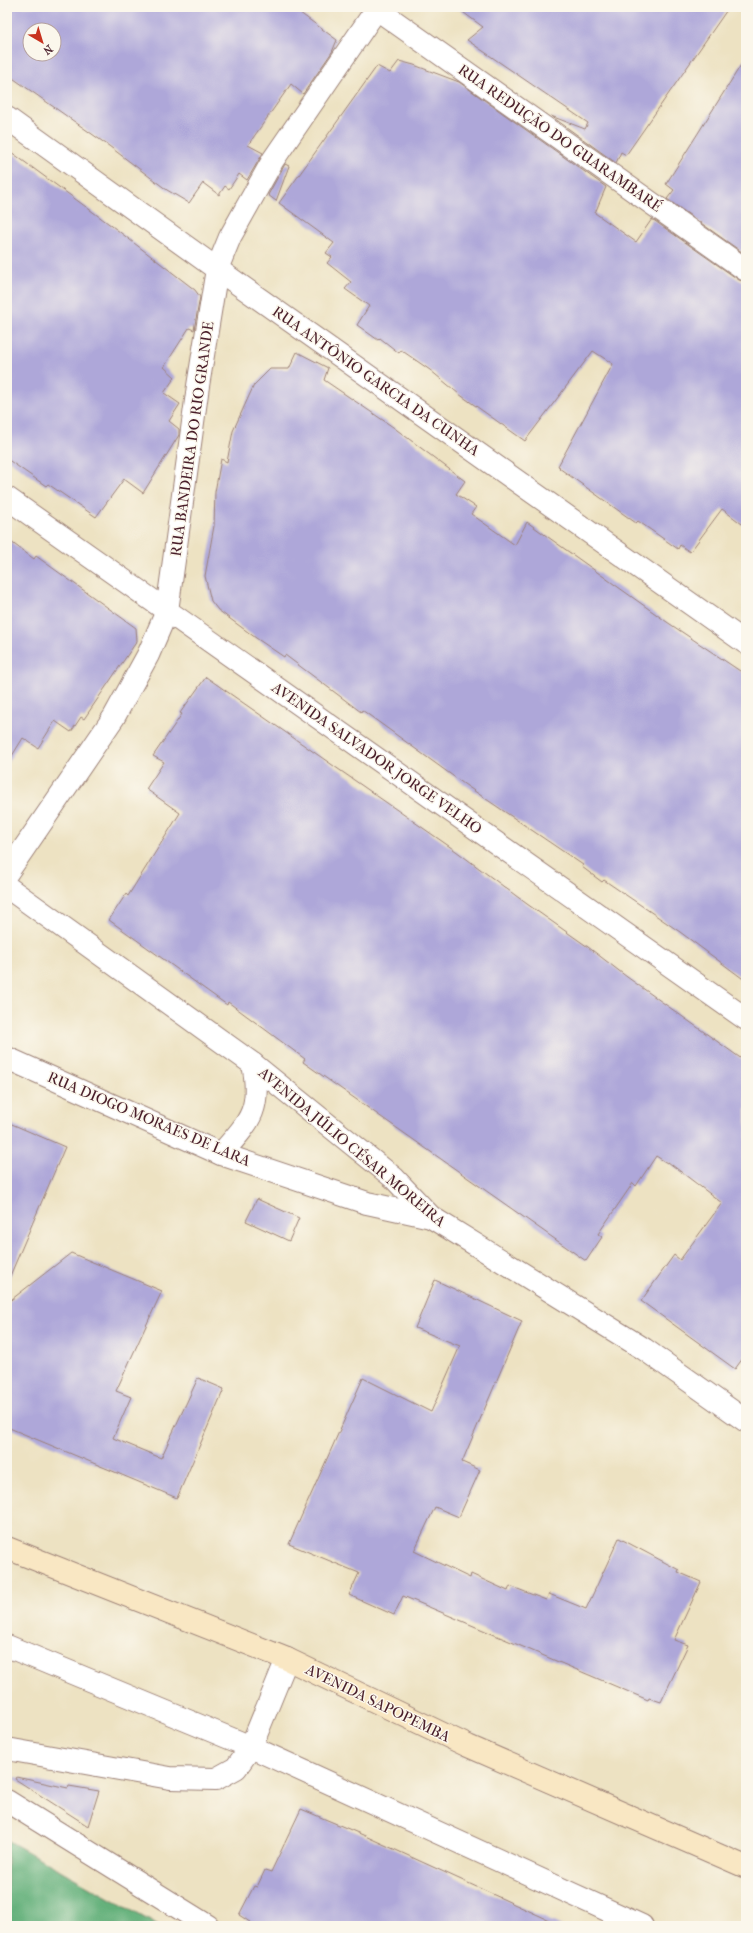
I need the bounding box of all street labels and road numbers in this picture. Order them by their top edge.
street label: RUA REDUÇÃO DO GUARAMBARÉ [455,60,665,216]
street label: RUA ANTÔNIO GARCIA DA CUNHA [269,302,483,460]
street label: RUA BANDEIRA DO RIO GRANDE [167,320,217,558]
street label: AVENIDA SALVADOR JORGE VELHO [268,678,486,838]
street label: AVENIDA JÚLIO CÉSAR MOREIRA [254,1063,449,1231]
street label: RUA DIOGO MORAES DE LARA [45,1068,253,1170]
street label: AVENIDA SAPOPEMBA [302,1660,453,1746]

